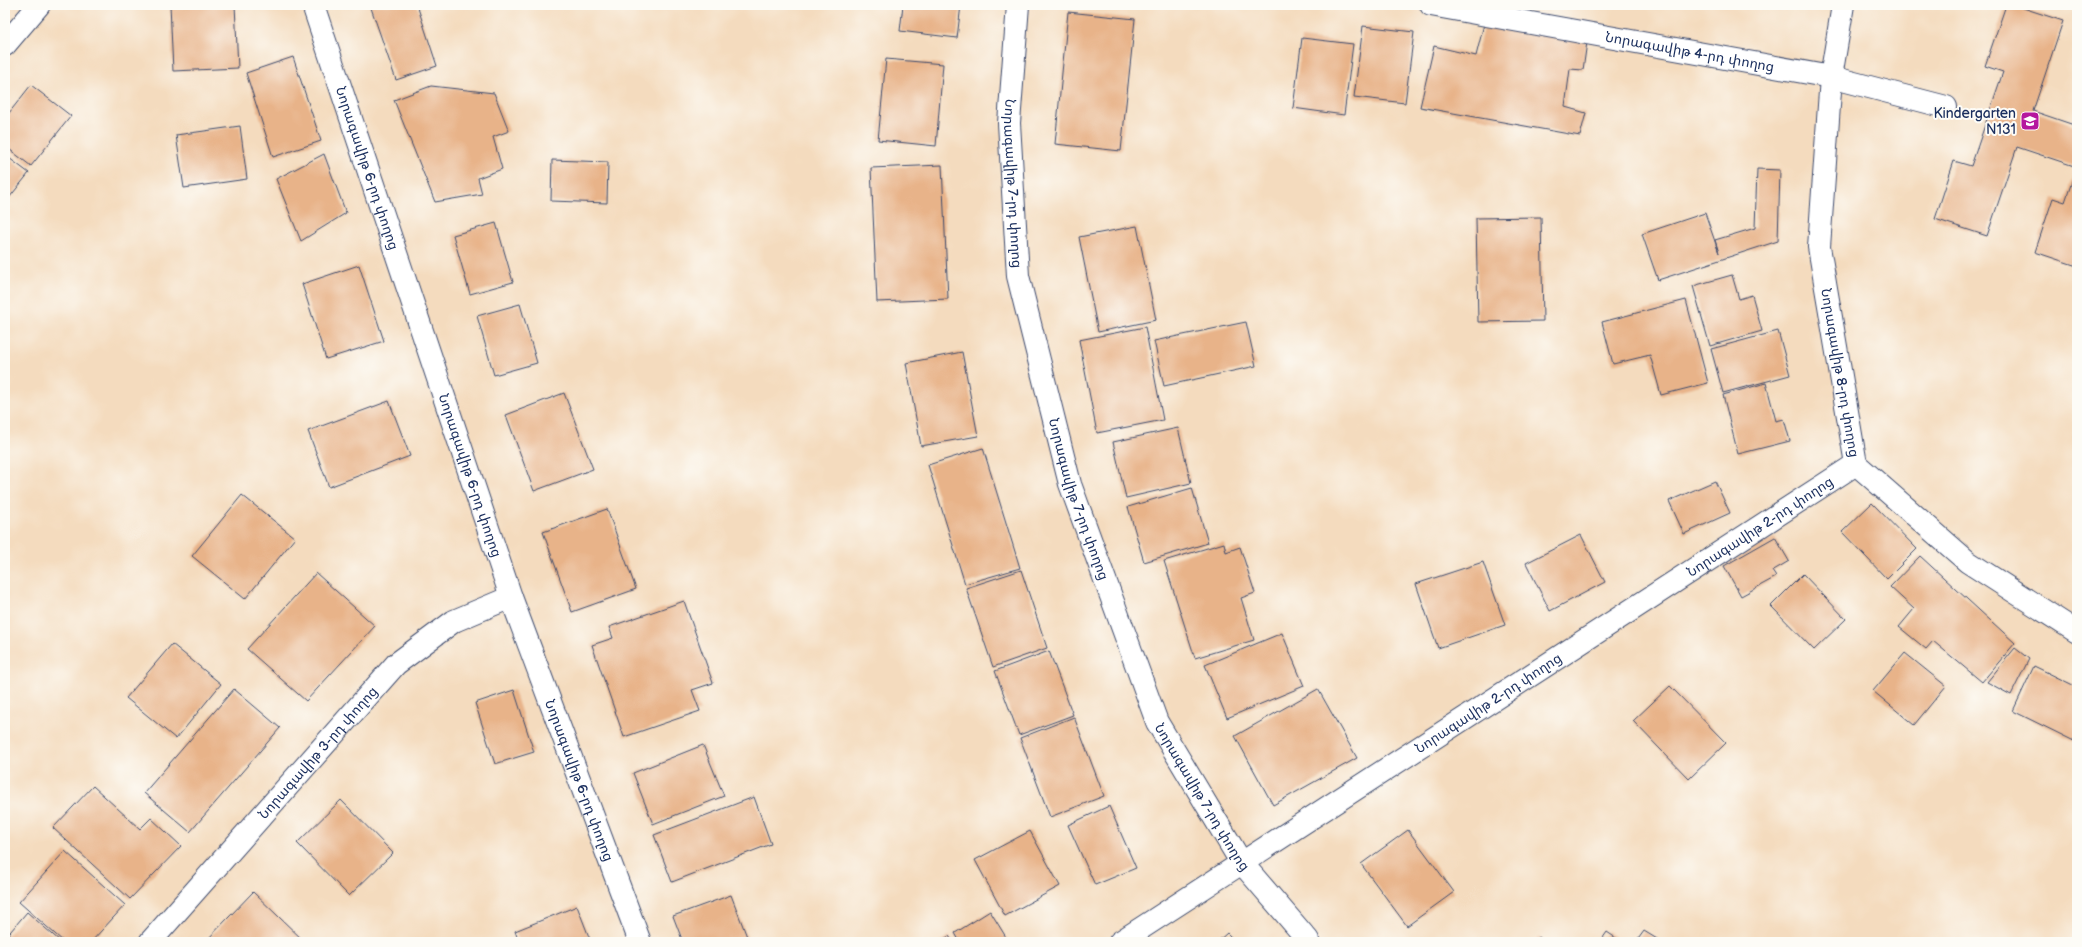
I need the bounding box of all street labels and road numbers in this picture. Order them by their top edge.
street label: Նորագավիթ 4-րդ փողոց [1604,28,1776,75]
street label: Նորագավիթ 6-րդ փողոց [332,84,403,252]
street label: Նորագավիթ 7-րդ փողոց [1000,98,1026,269]
street label: Նորագավիթ 8-րդ փողոց [1818,287,1863,459]
street label: Նորագավիթ 6-րդ փողոց [435,391,506,559]
street label: Նորագավիթ 7-րդ փողոց [1045,416,1113,582]
street label: Նորագավիթ 2-րդ փողոց [1683,473,1836,580]
street label: Նորագավիթ 2-րդ փողոց [1412,649,1565,757]
street label: Նորագավիթ 3-րդ փողոց [254,683,381,822]
street label: Նորագավիթ 6-րդ փողոց [542,697,618,864]
street label: Նորագավիթ 7-րդ փողոց [1151,720,1253,874]

